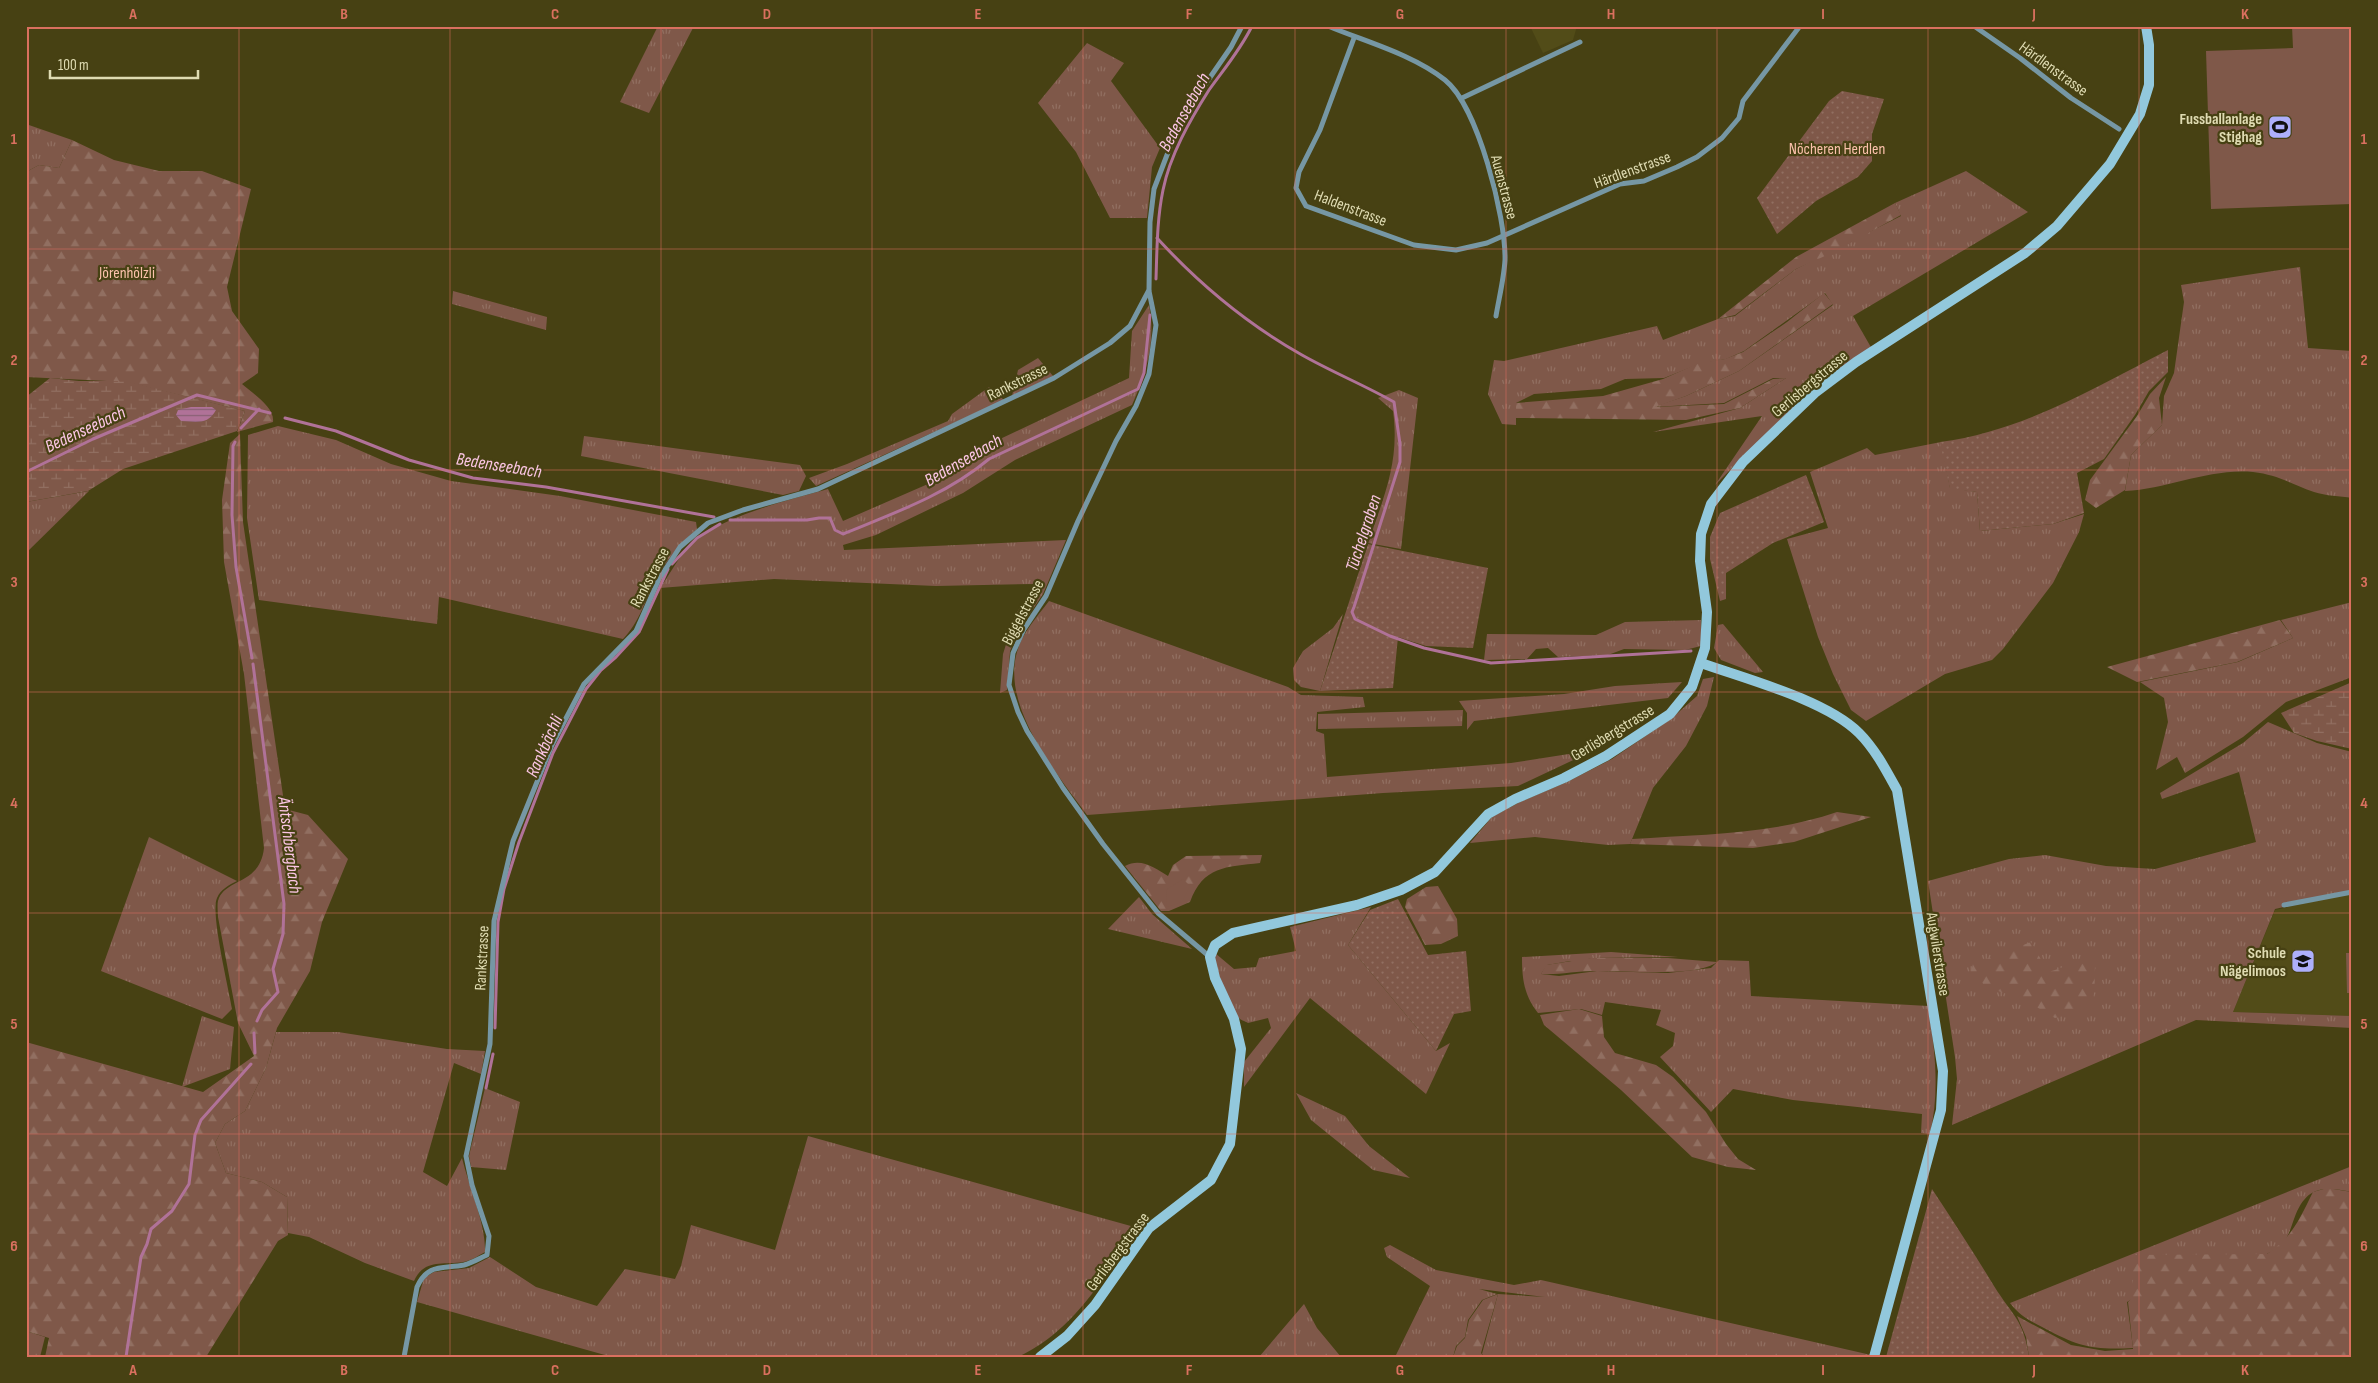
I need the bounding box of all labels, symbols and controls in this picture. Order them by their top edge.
text: A [128,5,137,24]
text: B [340,5,348,24]
text: C [551,5,559,24]
text: D [763,5,771,24]
text: E [975,5,982,24]
text: F [1186,5,1193,24]
text: G [1396,5,1404,24]
text: H [1607,5,1615,24]
text: I [1821,5,1825,24]
text: J [2031,5,2036,24]
text: K [2241,5,2249,24]
street label: Härdlenstrasse [2015,38,2091,101]
scale bar [50,48,198,80]
text: 100 m [58,56,89,75]
water label: Bedenseebach [1154,69,1215,155]
place label: Fussballanlage Stighag [2179,110,2262,147]
sports icon: Fussballanlage Stighag [2267,114,2293,140]
text: 1 [11,130,18,149]
text: 1 [2361,130,2368,149]
park label: Nöcheren Herdlen [1789,140,1885,159]
street label: Härdlenstrasse [1591,148,1674,193]
street label: Auenstrasse [1486,152,1521,222]
street label: Haldenstrasse [1312,186,1389,231]
park label: Jörenhölzli [98,264,155,283]
street label: Gerlisbergstrasse [1768,347,1852,421]
text: 2 [10,351,18,370]
text: 2 [2360,351,2368,370]
street label: Rankstrasse [984,360,1051,405]
water label: Bedenseebach [42,402,129,457]
water label: Bedenseebach [921,430,1006,491]
water label: Bedenseebach [455,448,544,483]
water label: Tüchelgraben [1341,492,1386,574]
street label: Rankstrasse [627,545,674,611]
text: 3 [10,573,18,592]
text: 3 [2360,573,2368,592]
street label: Biggelstrasse [998,577,1048,649]
street label: Gerlisbergstrasse [1568,701,1658,766]
water label: Rankbächli [522,711,568,780]
text: 4 [10,794,18,813]
text: 4 [2360,794,2368,813]
water label: Äntschbergbach [273,795,306,895]
street label: Augwilerstrasse [1921,910,1954,997]
street label: Rankstrasse [471,925,494,991]
place label: Schule Nägelimoos [2220,944,2286,981]
school or university icon: Schule Nägelimoos [2290,948,2316,974]
text: 5 [10,1015,18,1034]
text: 5 [2360,1015,2368,1034]
street label: Gerlisbergstrasse [1082,1209,1154,1295]
text: 6 [10,1237,18,1256]
text: 6 [2360,1237,2368,1256]
text: A [128,1361,137,1380]
text: B [340,1361,348,1380]
text: C [551,1361,559,1380]
text: D [763,1361,771,1380]
text: E [975,1361,982,1380]
text: F [1186,1361,1193,1380]
text: G [1396,1361,1404,1380]
text: H [1607,1361,1615,1380]
text: I [1821,1361,1825,1380]
text: J [2031,1361,2036,1380]
text: K [2241,1361,2249,1380]

